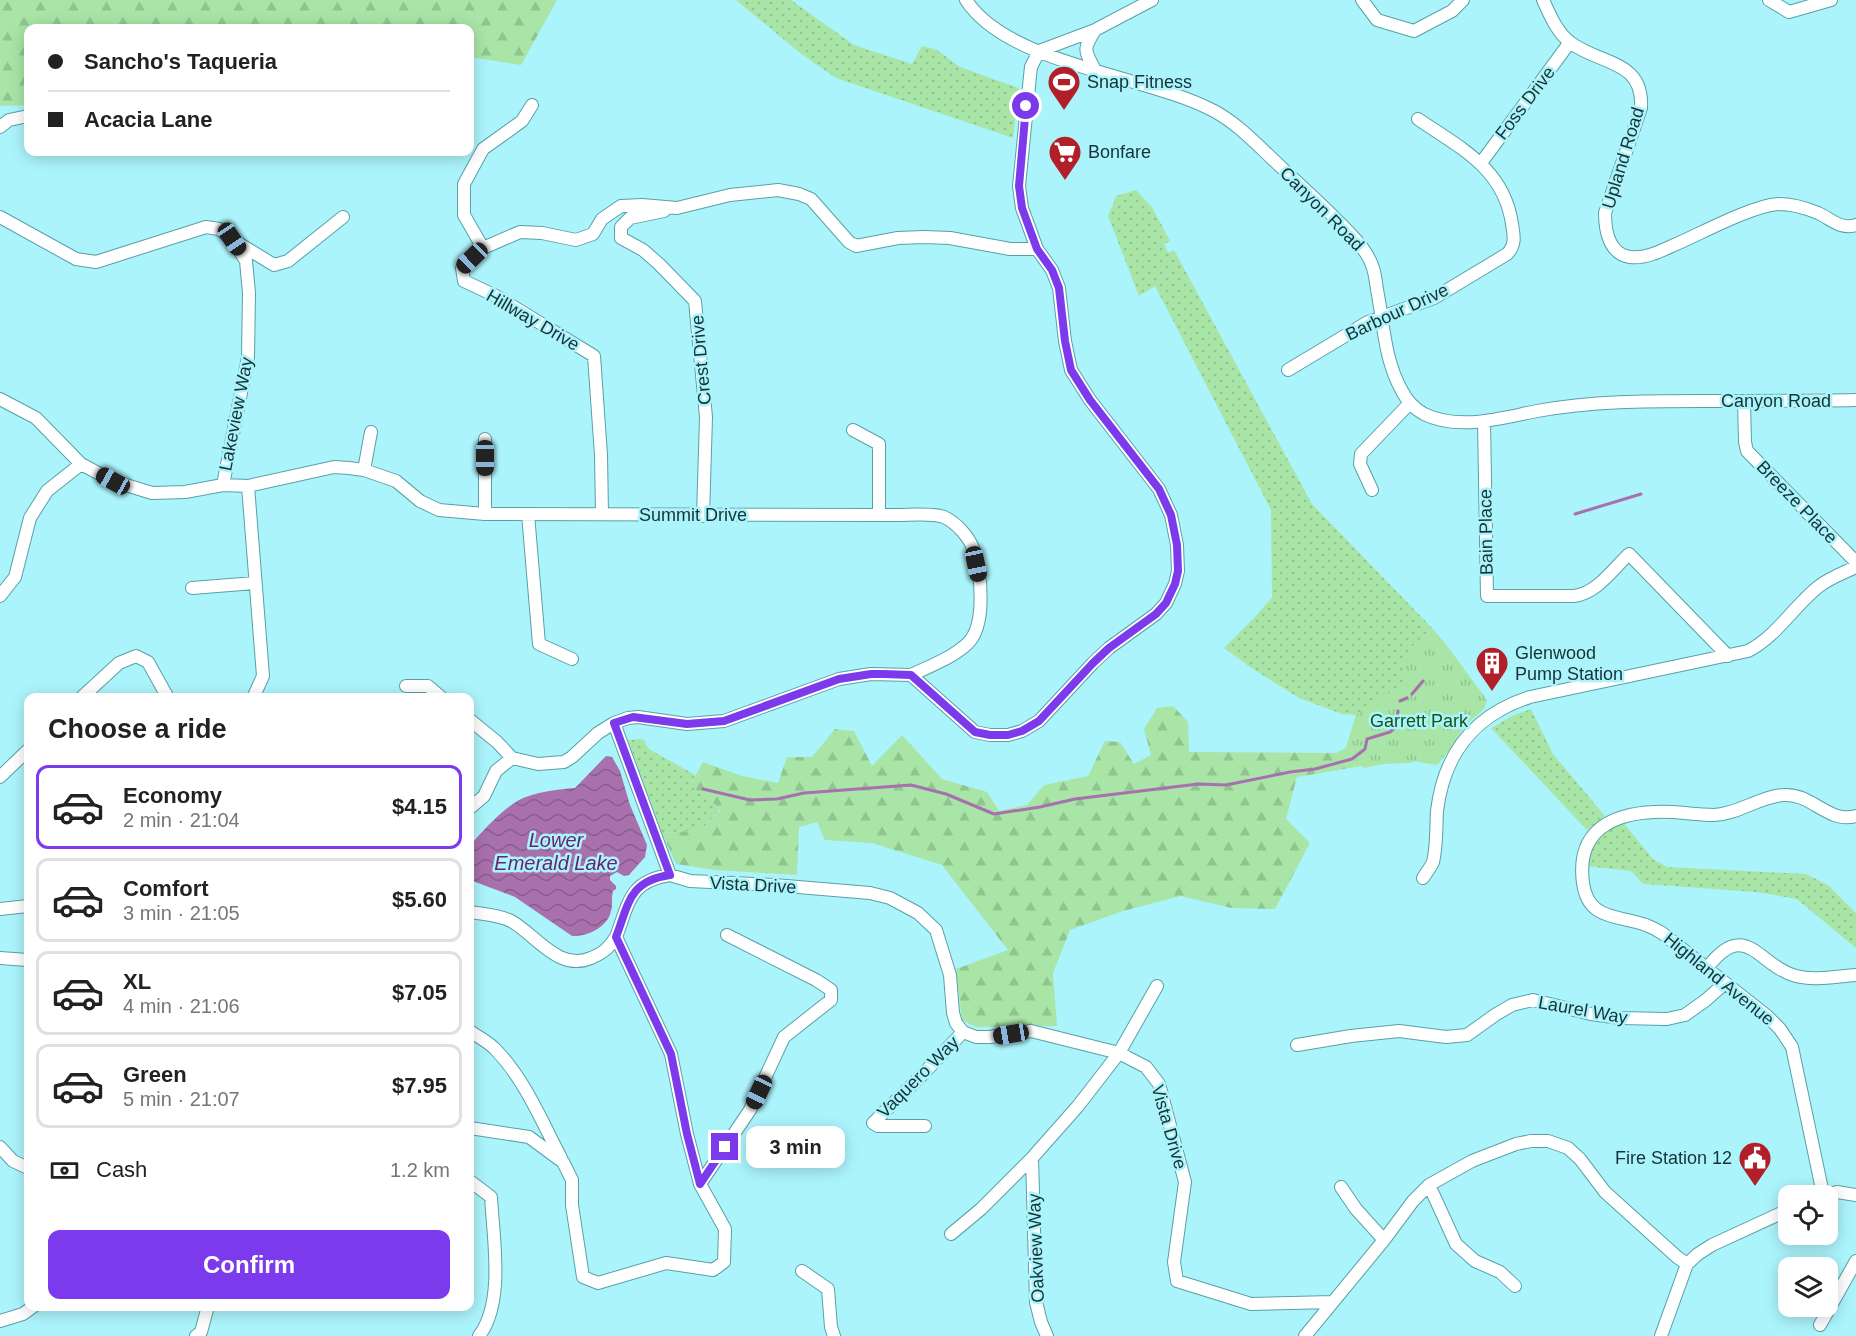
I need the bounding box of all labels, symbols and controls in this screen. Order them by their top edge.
text: Sancho's Taqueria [84,49,277,74]
street label: Foss Drive [1491,63,1559,143]
sports icon: Snap Fitness [1046,64,1082,111]
place label: Snap Fitness [1087,72,1192,92]
route start [1012,92,1039,119]
street label: Upland Road [1598,105,1648,211]
text: Acacia Lane [84,107,212,132]
supermarket icon: Bonfare [1047,134,1083,181]
place label: Bonfare [1088,142,1151,162]
street label: Canyon Road [1276,163,1368,255]
car [214,219,250,259]
car [453,239,491,277]
street label: Barbour Drive [1342,279,1452,345]
street label: Hillway Drive [483,285,583,355]
street label: Crest Drive [687,314,715,406]
street label: Lakeview Way [215,355,257,473]
street label: Canyon Road [1721,391,1831,411]
car [476,440,494,476]
street label: Breeze Place [1753,457,1841,547]
car [93,464,133,498]
street label: Bain Place [1475,489,1497,575]
street label: Summit Drive [639,505,747,525]
car [963,545,989,583]
place label: Glenwood Pump Station [1515,643,1623,684]
building icon: Glenwood Pump Station [1474,645,1510,692]
park label: Garrett Park [1370,711,1469,731]
text: Choose a ride [48,714,227,744]
icon: car [51,780,105,834]
text: Economy [123,783,222,808]
text: $4.15 [392,794,447,819]
text: 2 min · 21:04 [123,809,240,831]
water label: Lower Emerald Lake [494,829,618,874]
icon: car [51,873,105,927]
street label: Vista Drive [709,873,797,897]
text: Comfort [123,876,209,901]
text: $5.60 [392,887,447,912]
text: 3 min · 21:05 [123,902,240,924]
street label: Highland Avenue [1660,928,1778,1030]
icon: car [51,966,105,1020]
text: XL [123,969,151,994]
text: $7.05 [392,980,447,1005]
street label: Laurel Way [1537,992,1629,1028]
text: 4 min · 21:06 [123,995,240,1017]
car [992,1022,1030,1046]
street label: Vaquero Way [873,1032,963,1122]
icon: car [51,1059,105,1113]
text: Green [123,1062,187,1087]
car [743,1072,775,1112]
text: $7.95 [392,1073,447,1098]
street label: Vista Drive [1147,1083,1191,1171]
text: 5 min · 21:07 [123,1088,240,1110]
callout: 3 min [746,1126,845,1168]
route end [711,1133,738,1160]
text: 3 min [769,1136,822,1158]
public building icon: Fire Station 12 [1737,1140,1773,1187]
place label: Fire Station 12 [1615,1148,1732,1168]
icon: cash [48,1154,81,1187]
text: Cash [96,1157,147,1182]
text: 1.2 km [390,1159,450,1181]
map controls [1778,1185,1838,1317]
button: locate [1778,1185,1838,1245]
street label: Oakview Way [1024,1193,1048,1303]
button: Confirm [48,1230,450,1299]
button: layers [1778,1257,1838,1317]

